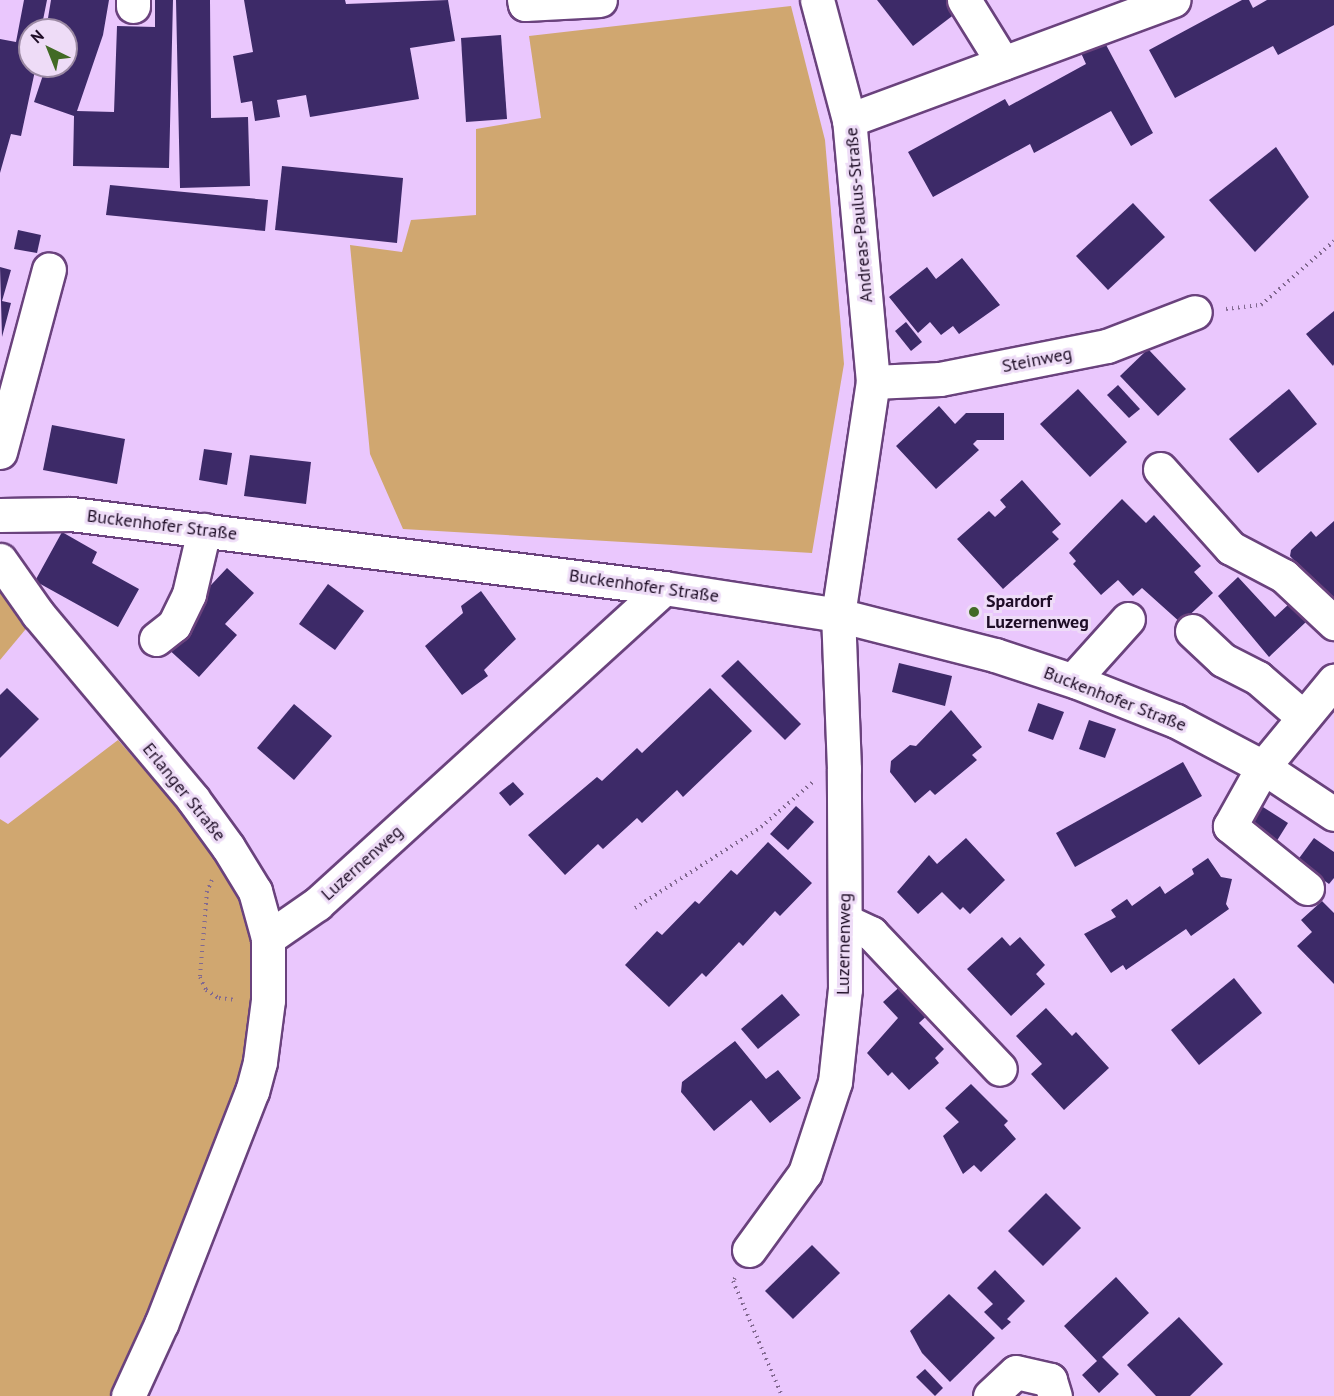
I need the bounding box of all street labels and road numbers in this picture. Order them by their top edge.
street label: Andreas-Paulus-Straße [841,126,877,304]
street label: Steinweg [1000,343,1074,377]
street label: Buckenhofer Straße [86,505,238,545]
street label: Buckenhofer Straße [568,565,720,607]
street label: Buckenhofer Straße [1041,662,1189,736]
street label: Erlanger Straße [138,739,230,845]
street label: Luzernenweg [317,821,407,905]
street label: Luzernenweg [832,893,856,995]

